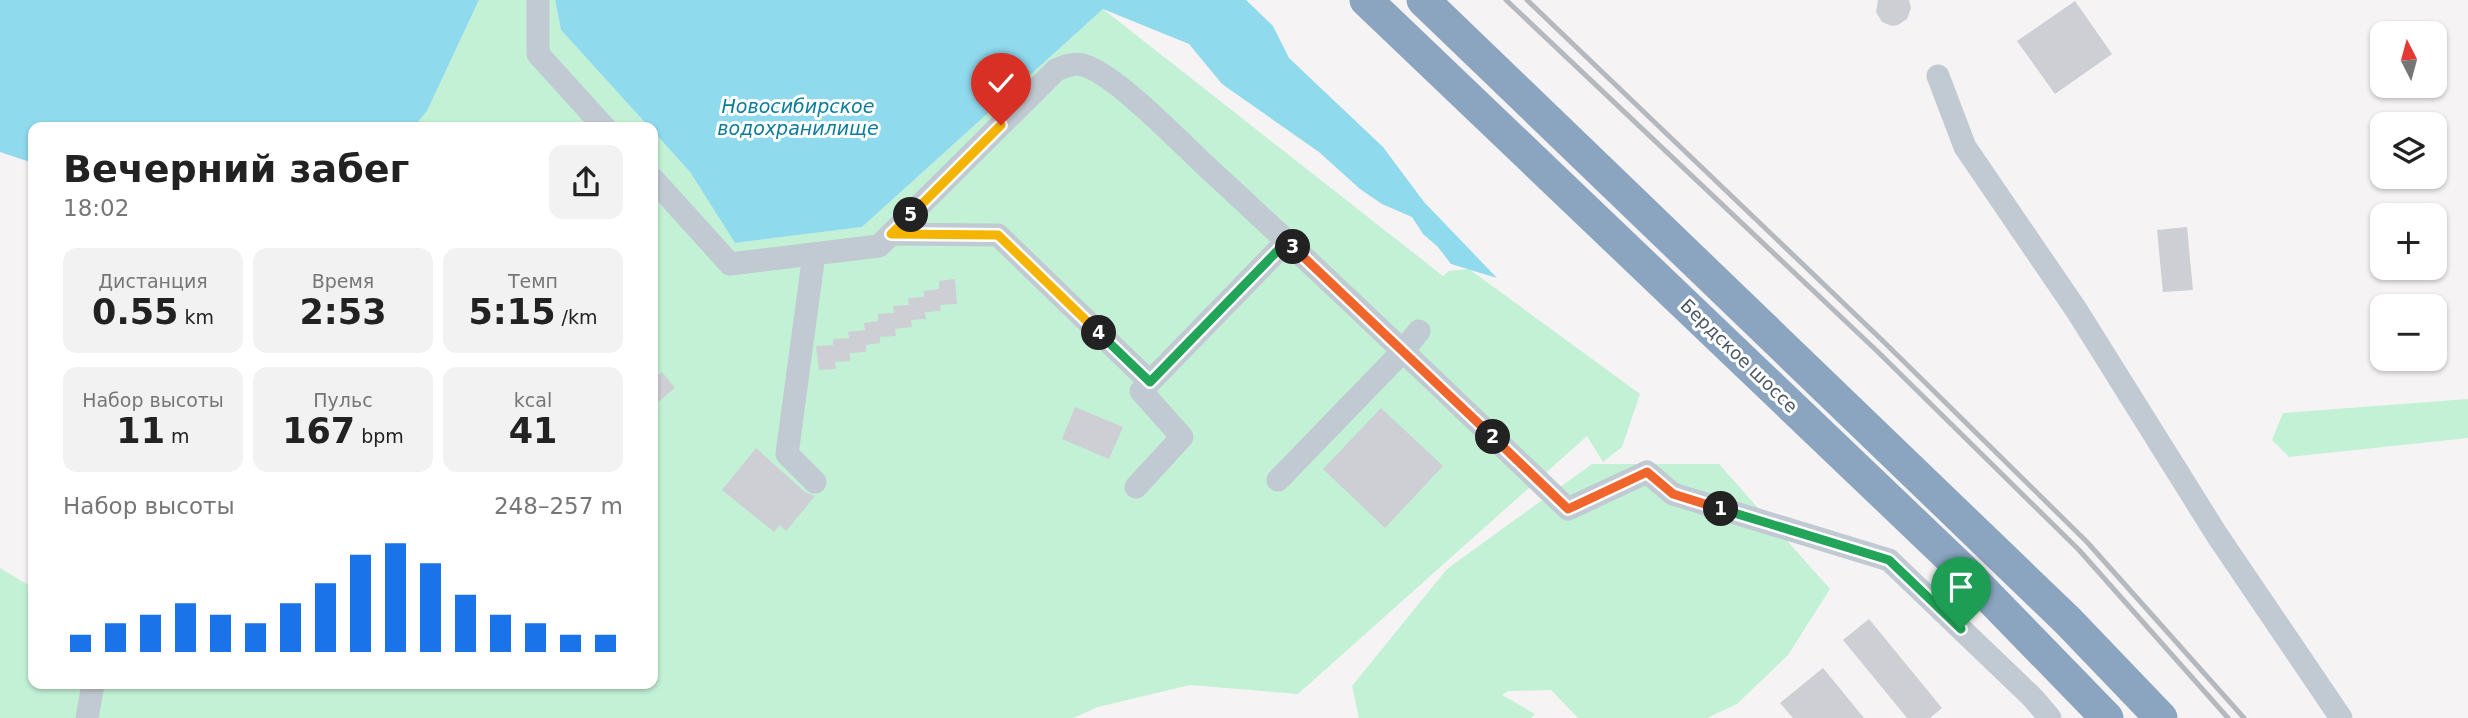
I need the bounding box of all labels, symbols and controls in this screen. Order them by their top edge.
north arrow [2370,21,2446,98]
map controls [2370,21,2447,371]
pin [971,53,1031,125]
icon: check [982,64,1020,102]
water label: Новосибирское водохранилище [717,95,879,139]
button: layers [2370,112,2447,189]
button: share [549,145,623,219]
text: Вечерний забег [63,147,409,191]
text: 18:02 [63,195,129,221]
pin: 5 [894,198,928,232]
text: 5 [904,203,917,225]
button: + [2370,203,2447,280]
pin: 3 [1276,230,1310,264]
text: 3 [1286,235,1299,257]
text: Дистанция [98,270,208,292]
text: Время [312,270,374,292]
text: Темп [508,270,558,292]
text: 0.55 [92,292,178,332]
text: 2:53 [299,292,387,332]
text: 5:15 [468,292,556,332]
button: − [2370,294,2447,371]
street label: Бердское шоссе [1677,295,1802,417]
text: km [178,306,214,328]
text: /km [556,306,598,328]
pin: 4 [1082,316,1116,350]
text: 4 [1092,321,1105,343]
text: Набор высоты [82,389,224,411]
text: Пульс [313,389,373,411]
text: kcal [514,389,552,411]
text: 11 [116,411,165,451]
text: 167 [282,411,355,451]
text: 41 [509,411,557,451]
pin: 2 [1476,420,1510,454]
text: m [165,425,190,447]
text: bpm [355,425,404,447]
text: 2 [1486,425,1499,447]
pin: 1 [1704,491,1738,526]
text: Набор высоты [63,493,235,519]
text: 248–257 m [494,493,623,519]
text: 1 [1714,497,1727,519]
pin [1931,557,1991,629]
icon: arrive [1942,568,1980,606]

